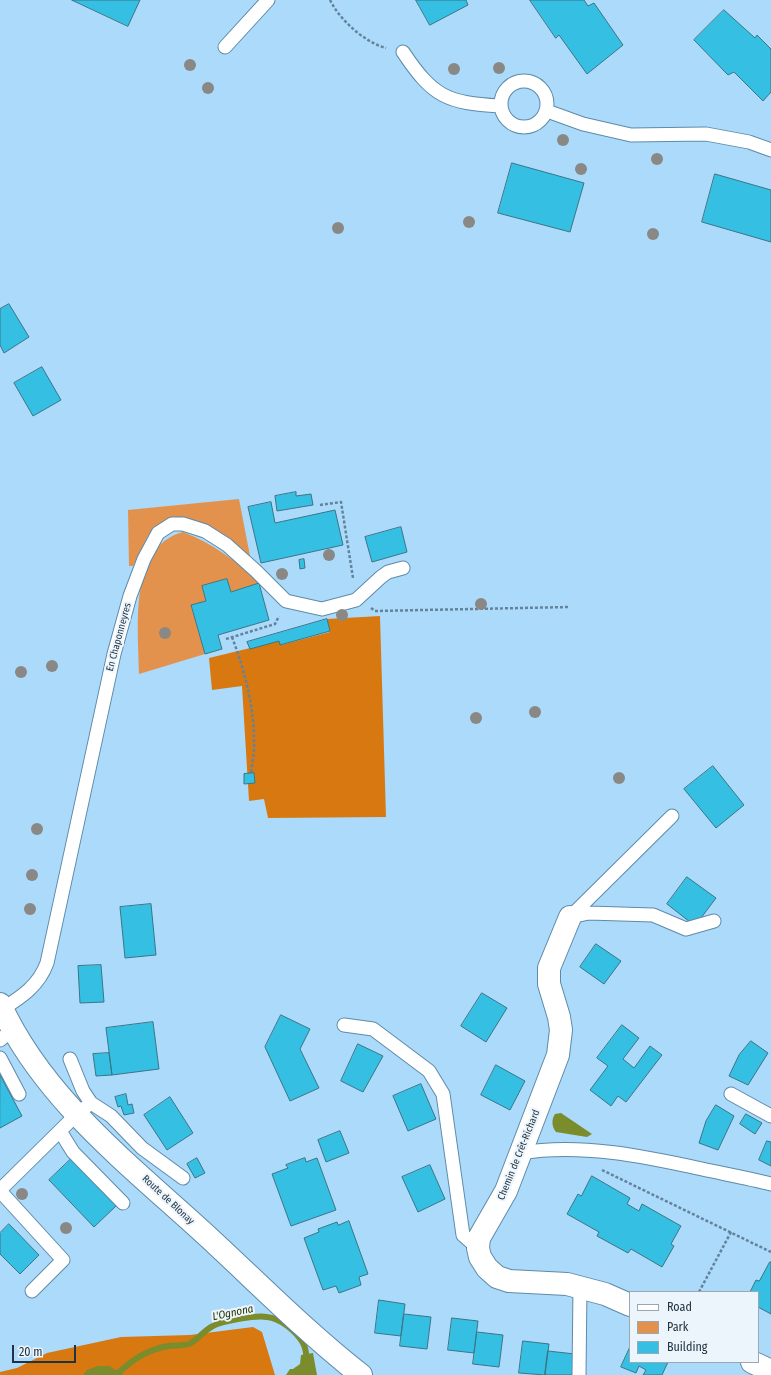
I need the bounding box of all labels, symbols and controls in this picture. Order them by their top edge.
street label: En Chaponneyres [104,602,134,672]
street label: Chemin de Crêt-Richard [495,1108,543,1202]
street label: Route de Blonay [140,1173,196,1227]
legend [629,1291,759,1363]
text: Road [667,1300,692,1314]
water label: L'Ognona [211,1302,255,1324]
text: Park [667,1320,688,1334]
scale bar [14,1337,78,1363]
text: Building [667,1340,707,1354]
text: 20 m [19,1345,43,1359]

